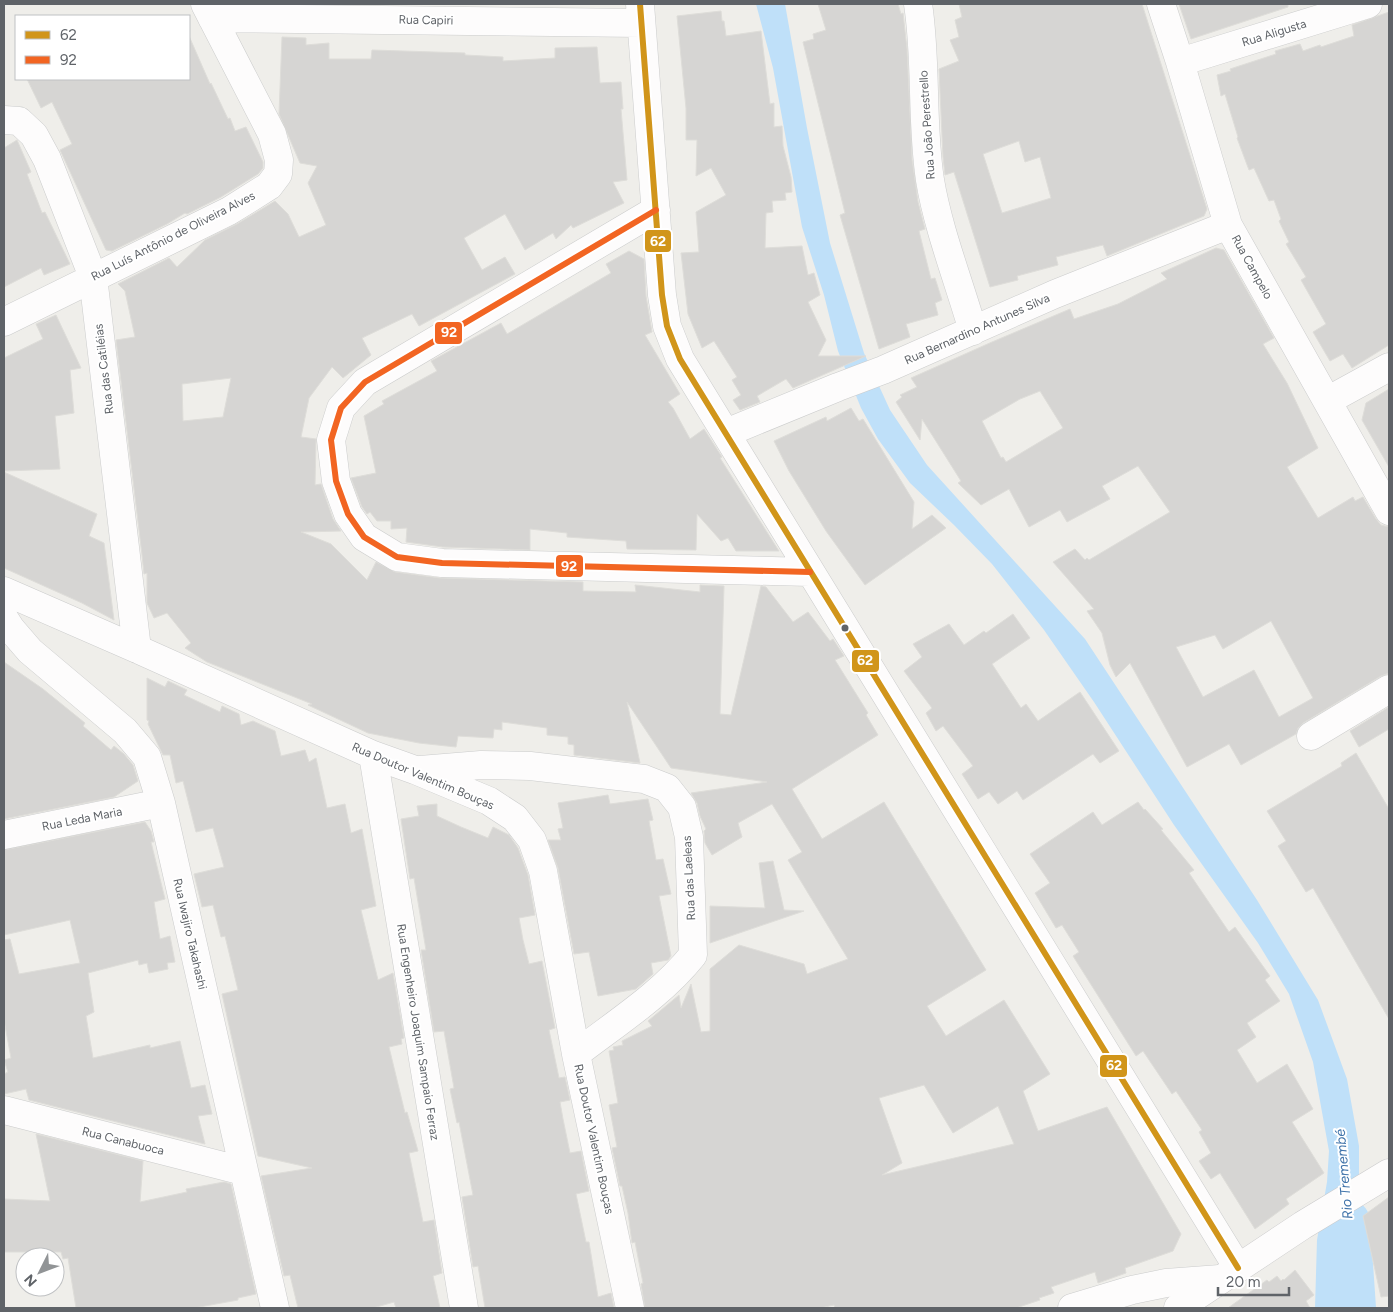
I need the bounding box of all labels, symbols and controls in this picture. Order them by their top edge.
street label: Rua Capiri [398,13,454,27]
legend [15,15,190,80]
street label: Rua Aligusta [1240,17,1308,49]
text: 62 [60,26,77,44]
text: 92 [60,51,77,69]
street label: Rua João Perestrello [916,70,938,180]
street label: Rua Luís Antônio de Oliveira Alves [89,188,258,284]
line badge: 62 [644,229,672,253]
street label: Rua Campelo [1229,232,1275,302]
text: 62 [650,233,666,250]
street label: Rua Bernardino Antunes Silva [902,291,1052,367]
line badge: 92 [434,321,463,345]
street label: Rua das Catiléias [91,323,116,415]
text: 92 [441,324,457,341]
line badge: 92 [555,554,584,578]
text: 92 [561,558,577,575]
unlabelled marker [840,623,850,633]
line badge: 62 [851,649,880,673]
text: 62 [857,652,873,669]
street label: Rua Doutor Valentim Bouças [350,740,497,813]
street label: Rua Leda Maria [41,804,123,834]
street label: Rua das Laeleas [680,835,698,921]
street label: Rua Iwajiro Takahashi [170,877,210,991]
street label: Rua Engenheiro Joaquim Sampaio Ferraz [394,923,442,1141]
line badge: 62 [1099,1054,1128,1078]
text: 62 [1106,1057,1122,1074]
street label: Rua Doutor Valentim Bouças [571,1063,617,1216]
street label: Rua Canabuoca [80,1124,166,1158]
water label: Rio Tremembé [1332,1128,1356,1220]
north arrow [15,1247,65,1297]
scale bar [1218,1264,1289,1296]
text: N [21,1271,41,1290]
text: 20 m [1226,1273,1260,1291]

